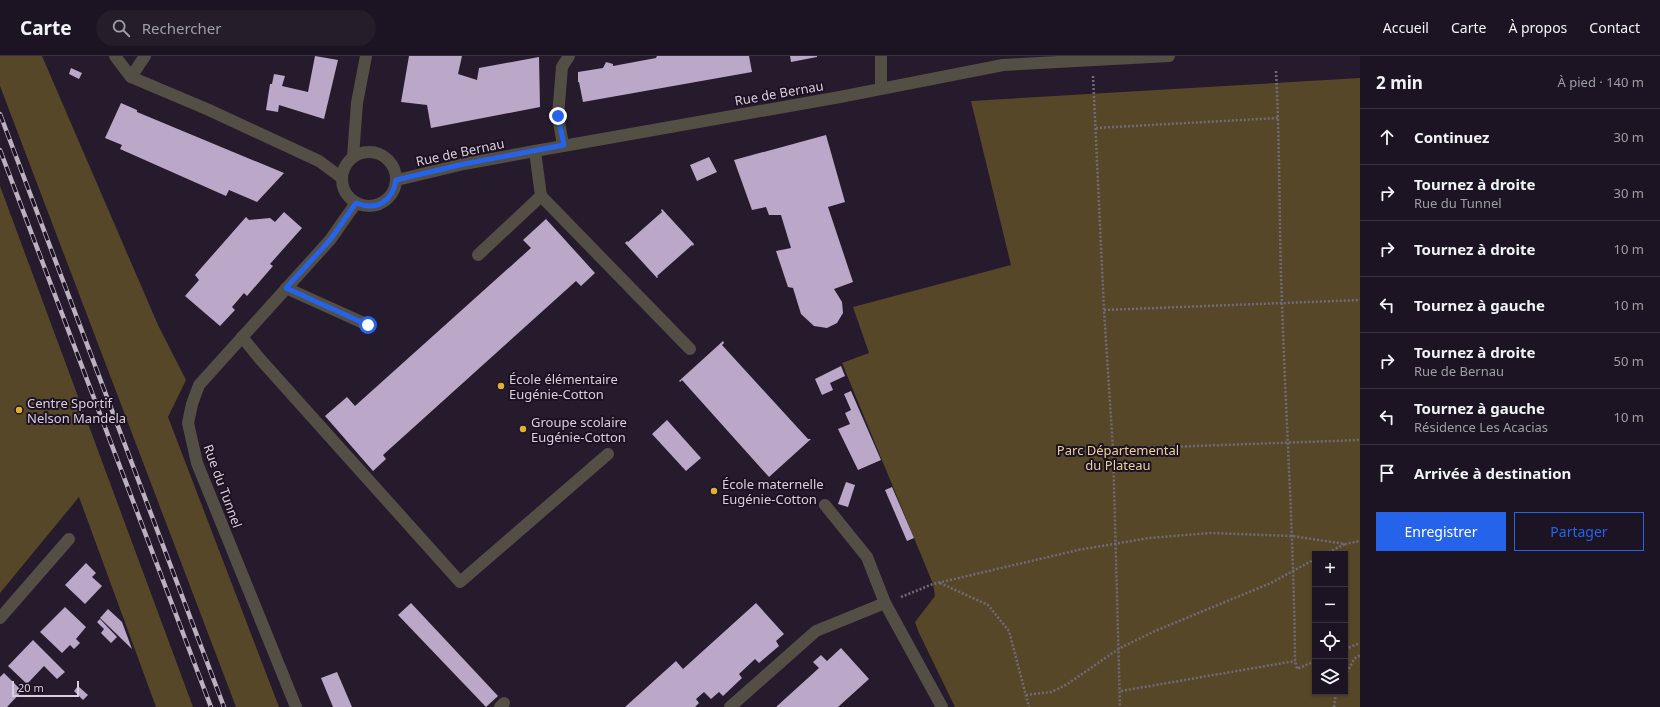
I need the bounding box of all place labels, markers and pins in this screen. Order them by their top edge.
place label: École élémentaire Eugénie-Cotton [509,370,618,403]
marker: École élémentaire Eugénie-Cotton [496,381,506,391]
place label: Centre Sportif Nelson Mandela [27,394,126,427]
marker: Centre Sportif Nelson Mandela [14,405,24,415]
place label: Groupe scolaire Eugénie-Cotton [531,413,627,446]
marker: Groupe scolaire Eugénie-Cotton [518,424,528,434]
place label: École maternelle Eugénie-Cotton [722,475,824,508]
marker: École maternelle Eugénie-Cotton [709,486,719,496]

